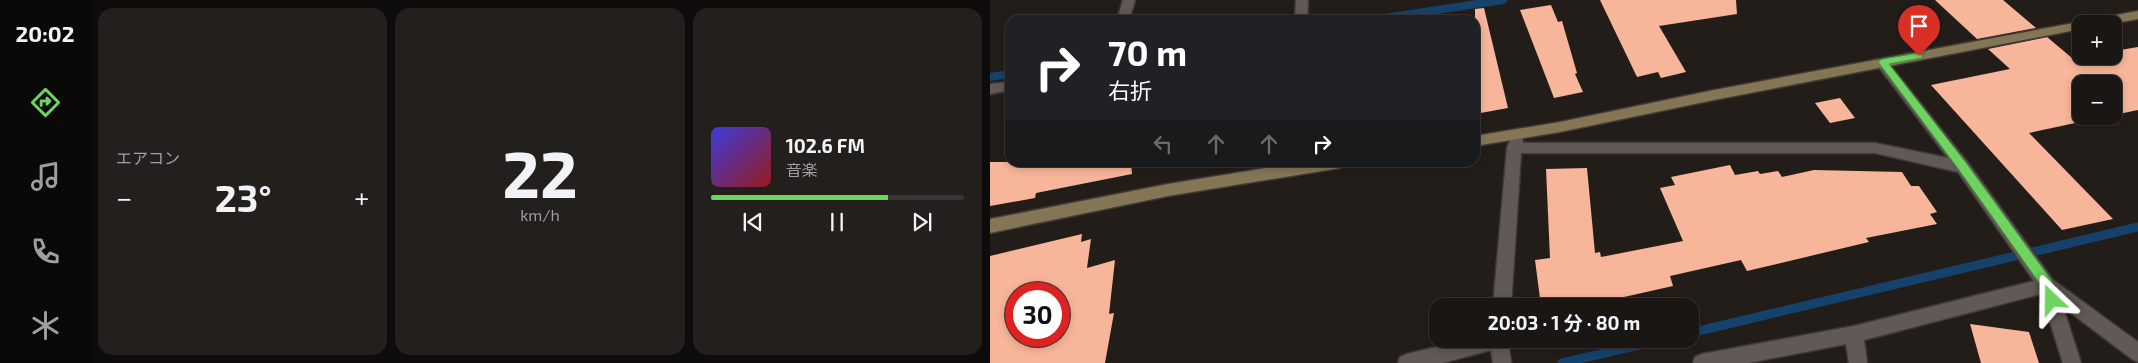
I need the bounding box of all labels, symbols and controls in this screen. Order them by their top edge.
pin [1898,5,1940,56]
icon: arrive [1905,12,1933,40]
map controls [2072,15,2122,125]
button: + [2072,15,2122,65]
text: 20:02 [16,20,74,46]
text: 70 m [1108,31,1187,73]
icon: right [1025,35,1090,100]
button: − [2072,75,2122,125]
text: 右折 [1108,77,1152,103]
icon: directions [28,85,63,120]
icon: left [1149,130,1177,158]
icon: ahead [1202,130,1230,158]
icon: ahead [1255,130,1283,158]
icon: right [1308,130,1336,158]
text: 22 [502,133,578,211]
text: 102.6 FM [786,134,865,157]
text: エアコン [116,148,180,167]
icon: music [28,159,63,194]
text: 音楽 [786,160,818,179]
text: 23° [215,174,271,220]
text: − [116,180,132,214]
text: + [354,180,369,214]
text: km/h [520,205,560,224]
icon: previous [739,208,767,236]
icon: pause [823,208,851,236]
icon: next [908,208,936,236]
icon: phone [28,234,63,269]
position arrow [2025,273,2077,325]
speed limit sign: 30 [1005,282,1070,347]
icon: climate [28,308,63,343]
text: 20:03 · 1 分 · 80 m [1488,311,1640,334]

